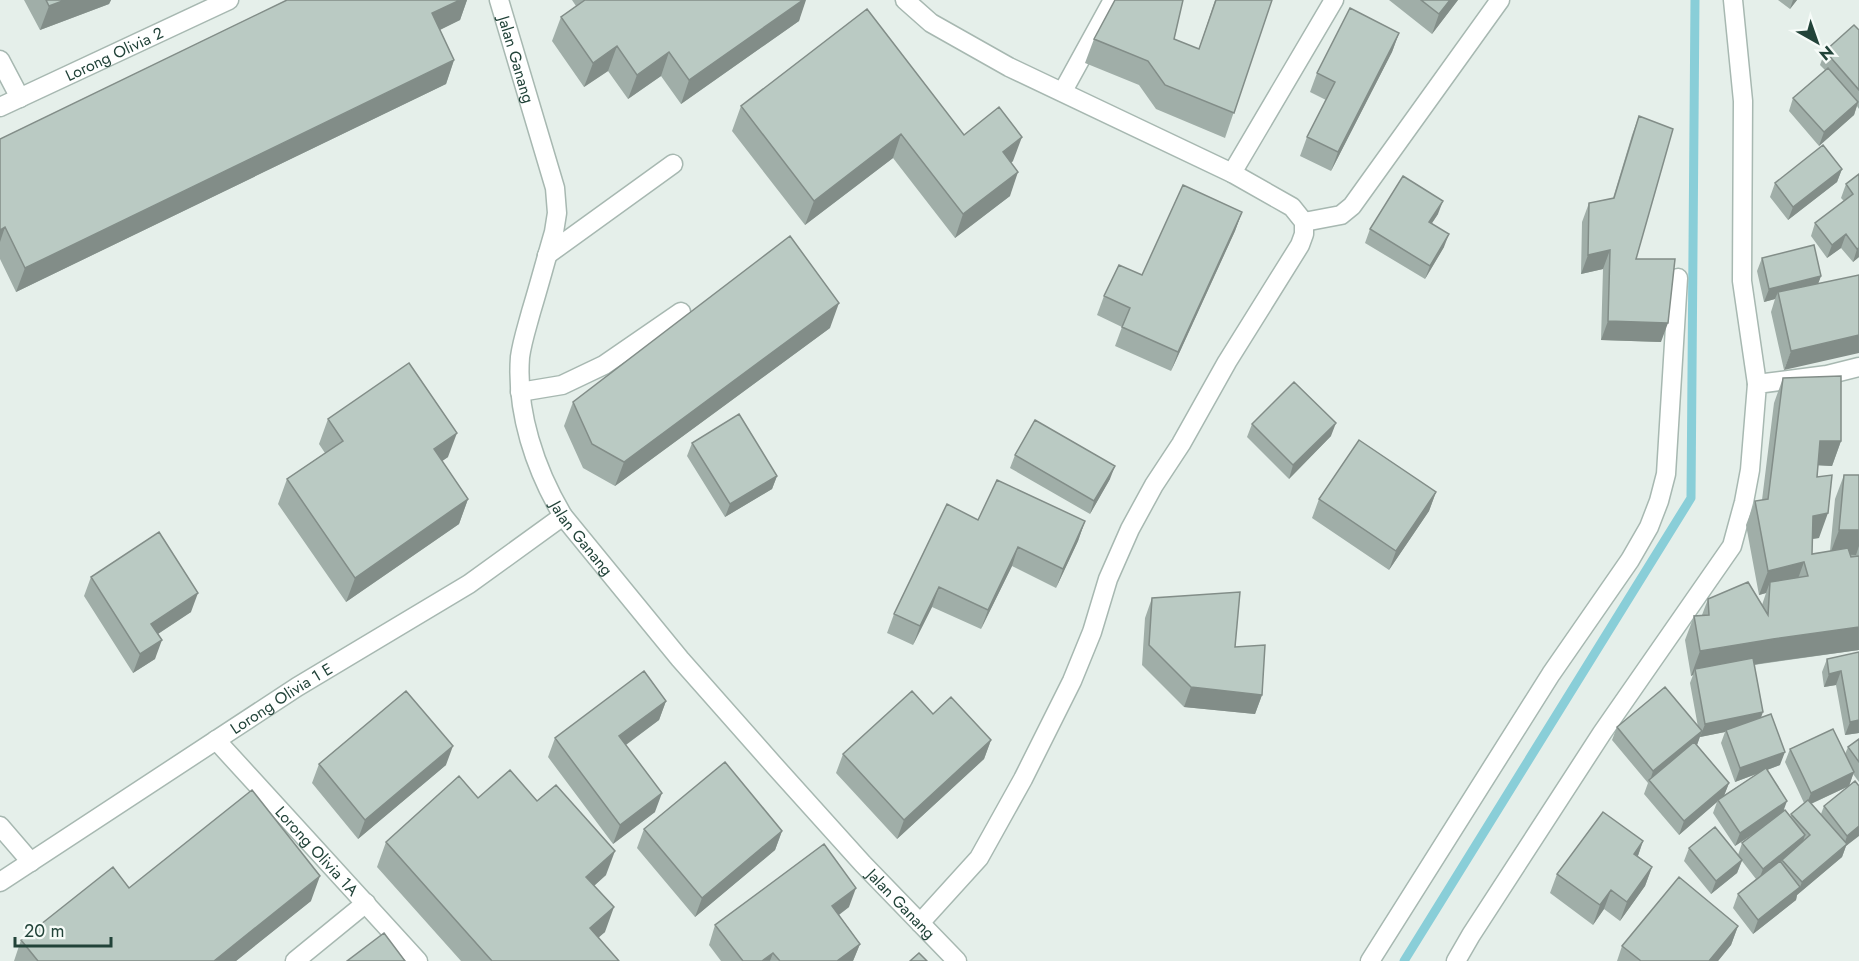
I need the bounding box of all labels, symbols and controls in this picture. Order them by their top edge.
street label: Jalan Ganang [492,11,540,106]
north arrow [1787,12,1847,72]
street label: Lorong Olivia 2 [62,21,167,87]
text: N [1814,40,1839,66]
street label: Jalan Ganang [544,495,618,581]
street label: Lorong Olivia 1 E [226,657,337,740]
street label: Lorong Olivia 1A [270,801,364,901]
street label: Jalan Ganang [860,862,941,944]
scale bar [15,910,111,948]
text: 20 m [24,918,64,944]

